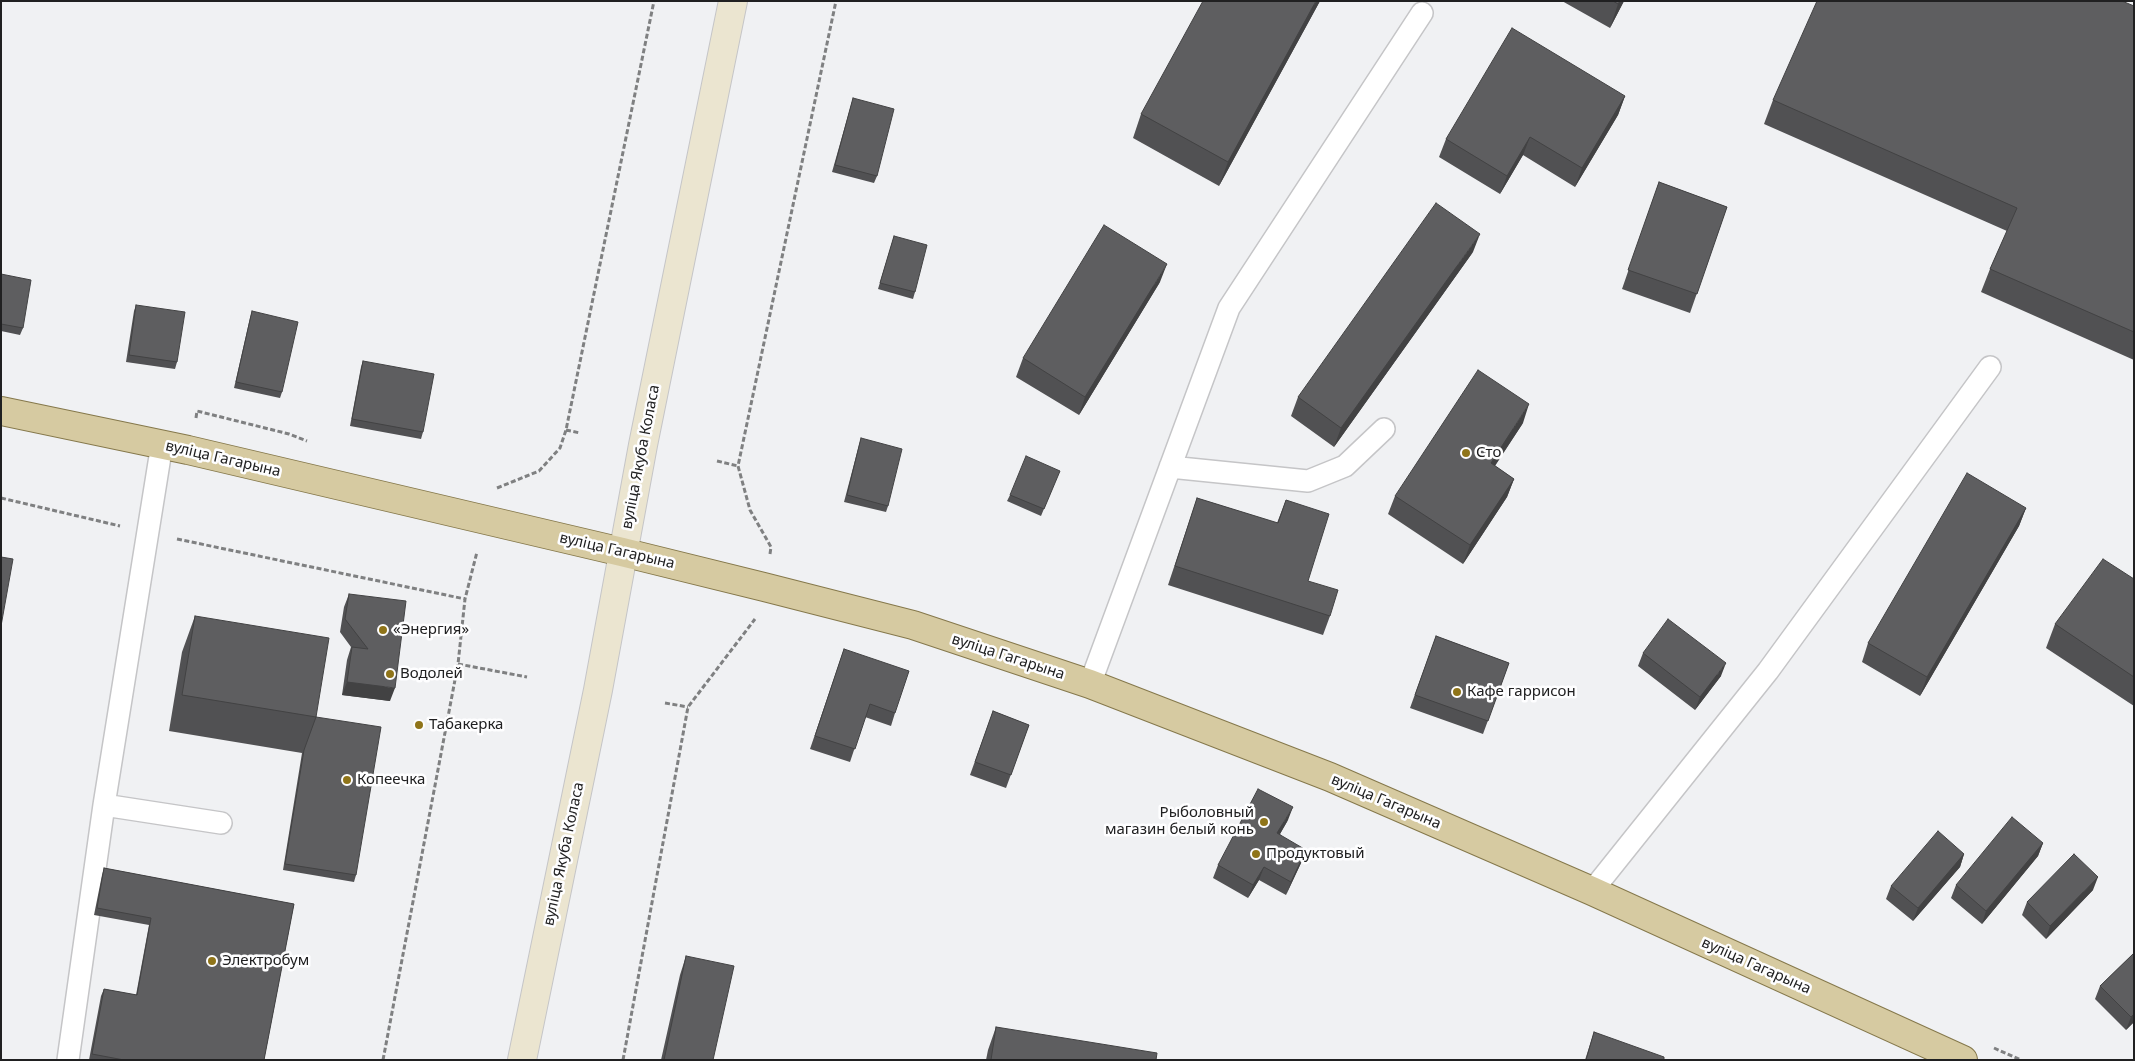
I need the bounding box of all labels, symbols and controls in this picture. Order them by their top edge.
street label: вуліца Якуба Коласа [618,383,664,531]
street label: вуліца Гагарына [164,437,282,481]
place label: Сто [1476,444,1501,462]
marker: Сто [1460,447,1472,459]
street label: вуліца Гагарына [558,529,676,573]
place label: «Энергия» [393,621,469,639]
marker: «Энергия» [377,624,389,636]
street label: вуліца Гагарына [949,630,1067,684]
place label: Водолей [400,665,463,683]
marker: Водолей [384,668,396,680]
place label: Кафе гаррисон [1467,683,1576,701]
marker: Кафе гаррисон [1451,686,1463,698]
place label: Табакерка [429,716,503,734]
marker: Табакерка [413,719,425,731]
place label: Копеечка [357,771,425,789]
street label: вуліца Гагарына [1328,771,1444,833]
marker: Копеечка [341,774,353,786]
street label: вуліца Якуба Коласа [540,780,588,928]
place label: Рыболовный магазин белый конь [1105,804,1254,839]
marker: Рыболовный магазин белый конь [1258,816,1270,828]
place label: Продуктовый [1266,845,1364,863]
marker: Продуктовый [1250,848,1262,860]
street label: вуліца Гагарына [1699,934,1813,998]
place label: Электробум [222,952,309,970]
marker: Электробум [206,955,218,967]

